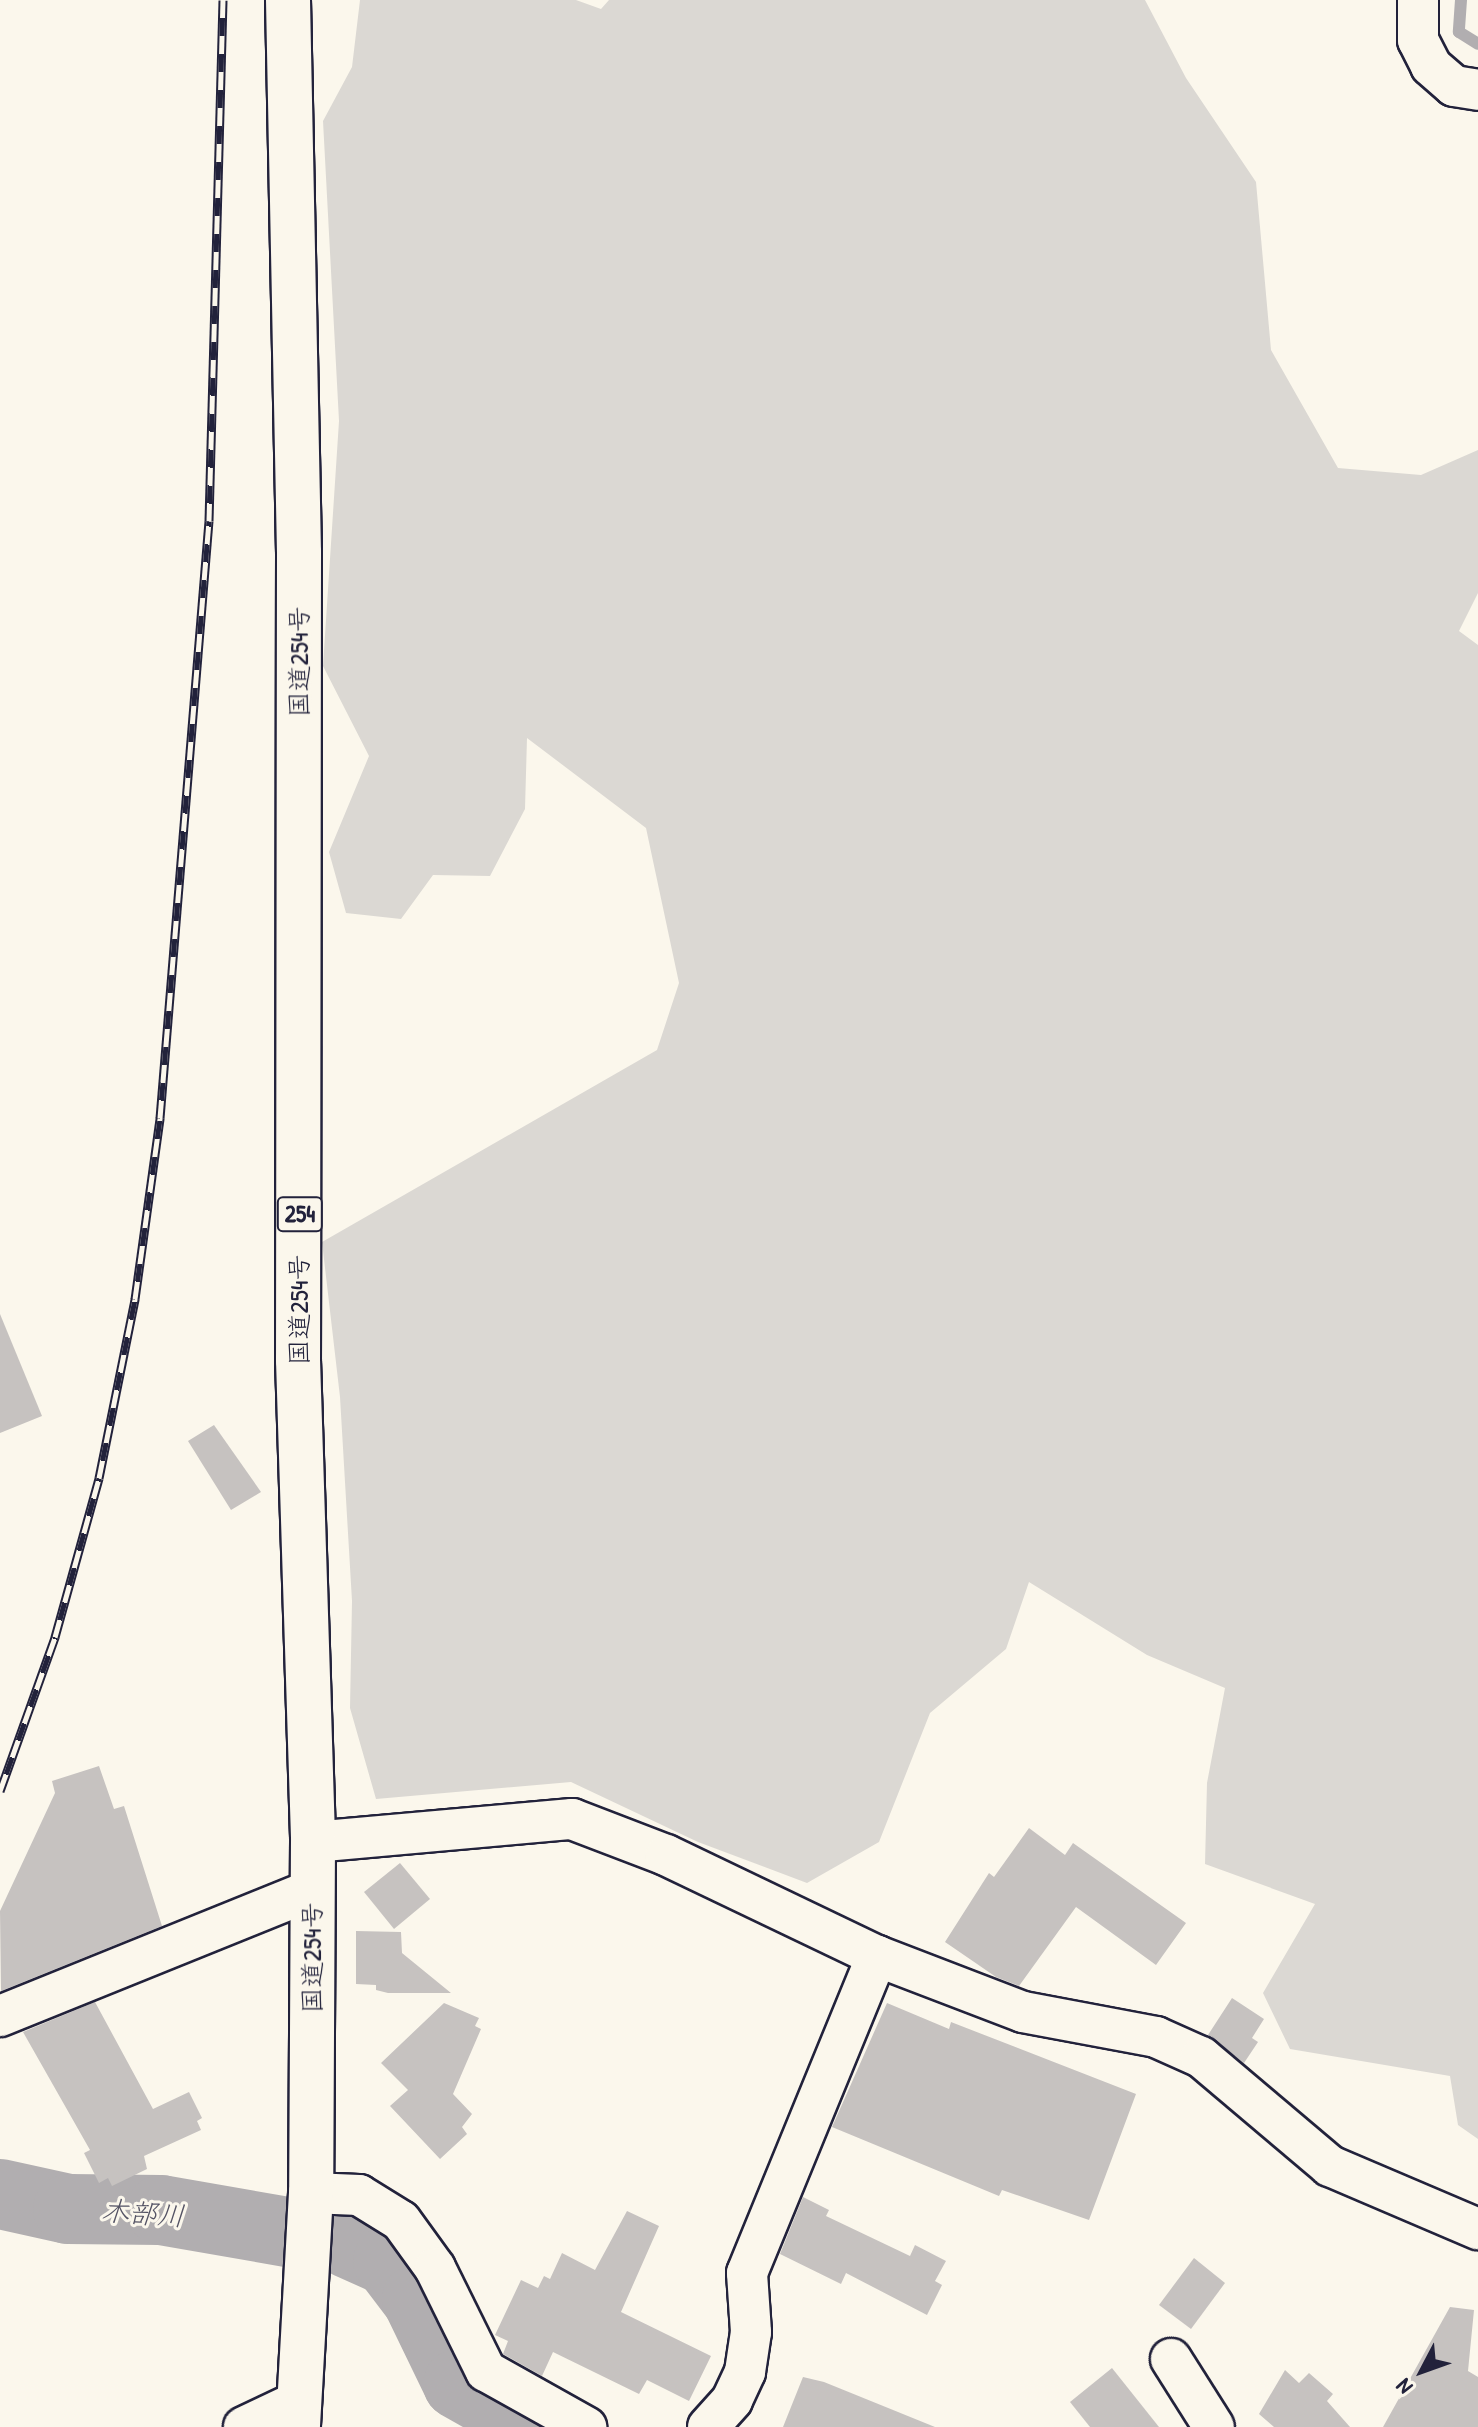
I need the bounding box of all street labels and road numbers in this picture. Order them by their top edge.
street label: 国道254号 [283,607,315,717]
road number: 254 [276,1194,324,1234]
street label: 国道254号 [283,1255,315,1365]
street label: 国道254号 [296,1903,328,2013]

